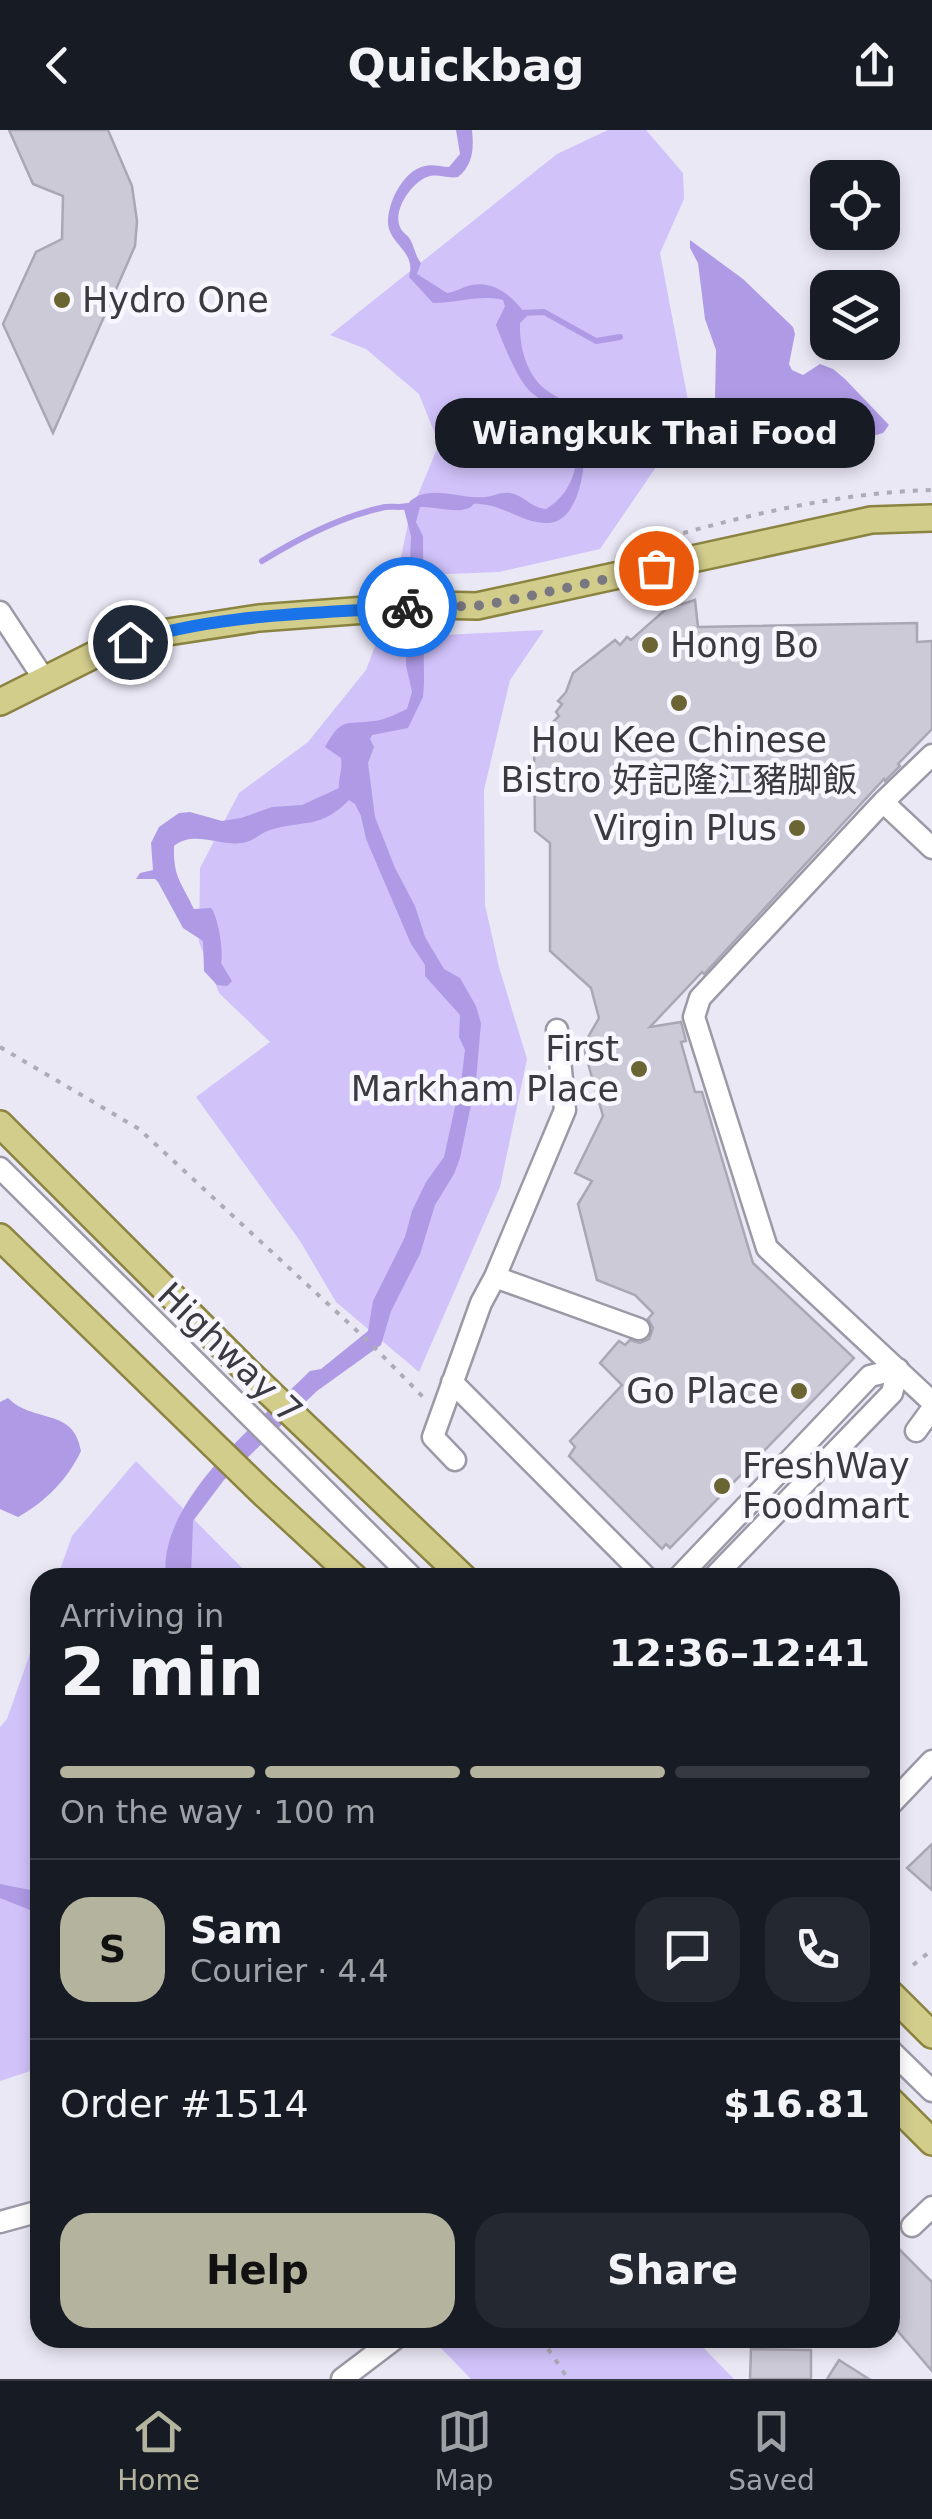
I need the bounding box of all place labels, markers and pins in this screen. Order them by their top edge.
place label: Hydro One [82,280,269,320]
marker: Hydro One [51,289,73,311]
callout: Wiangkuk Thai Food [436,398,876,468]
pin [614,526,699,611]
pin [88,600,173,685]
place label: Hong Bo [670,625,819,665]
marker: Hong Bo [639,634,661,656]
marker: Hou Kee Chinese Bistro 好記隆江豬脚飯 [668,692,690,714]
place label: Hou Kee Chinese Bistro 好記隆江豬脚飯 [501,720,857,800]
place label: Virgin Plus [594,808,777,848]
marker: Virgin Plus [786,817,808,839]
place label: First Markham Place [351,1029,619,1109]
marker: First Markham Place [628,1058,650,1080]
place label: Go Place [626,1371,779,1411]
marker: Go Place [788,1380,810,1402]
place label: FreshWay Foodmart [742,1446,910,1526]
marker: FreshWay Foodmart [711,1475,733,1497]

